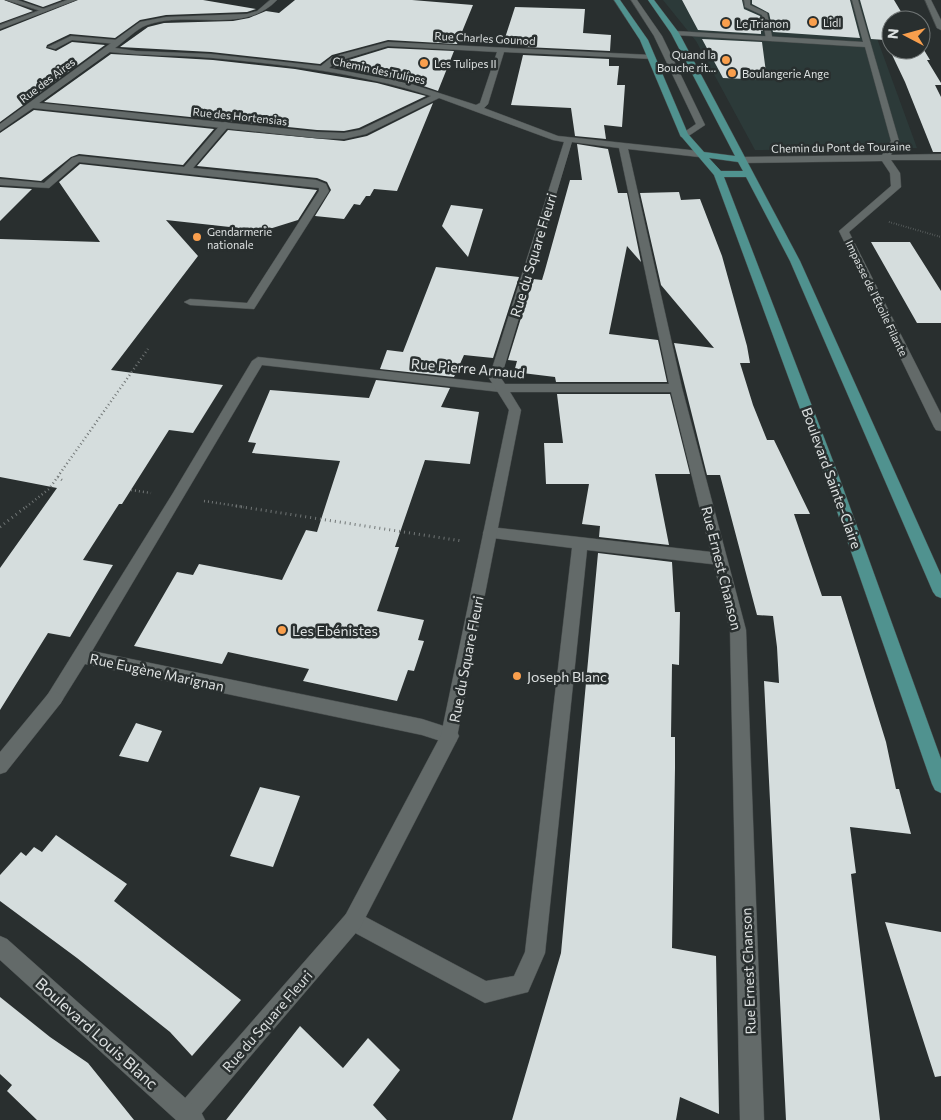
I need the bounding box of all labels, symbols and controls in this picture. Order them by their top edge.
north arrow [881,10,931,60]
marker: Lidl [807,16,819,28]
place label: Lidl [823,16,841,29]
marker: Le Trianon [720,17,732,29]
place label: Le Trianon [736,17,789,30]
text: N [884,27,902,40]
street label: Rue Charles Gounod [434,29,536,47]
place label: Quand la Bouche rit... [657,48,716,74]
street label: Chemin des Tulipes [331,54,427,86]
marker: Quand la Bouche rit... [720,54,732,66]
street label: Rue des Aires [17,55,77,105]
marker: Les Tulipes II [418,57,430,69]
place label: Les Tulipes II [434,57,497,70]
marker: Boulangerie Ange [726,67,738,79]
place label: Boulangerie Ange [742,67,829,80]
street label: Rue des Hortensias [192,105,288,127]
street label: Chemin du Pont de Touraine [771,139,911,155]
street label: Rue du Square Fleuri [506,191,560,319]
place label: Gendarmerie nationale [207,225,272,251]
marker: Gendarmerie nationale [191,231,203,243]
street label: Impasse de l'Étoile Filante [843,238,912,358]
street label: Rue Pierre Arnaud [410,355,526,381]
street label: Boulevard Sainte-Claire [798,405,866,551]
street label: Rue Ernest Chanson [698,504,746,632]
street label: Rue du Square Fleuri [445,594,487,724]
place label: Les Ebénistes [292,622,378,639]
marker: Les Ebénistes [276,624,288,636]
street label: Rue Eugène Marignan [88,649,226,695]
place label: Joseph Blanc [527,668,607,685]
marker: Joseph Blanc [511,670,523,682]
street label: Rue Ernest Chanson [737,907,759,1035]
street label: Rue du Square Fleuri [218,967,316,1075]
street label: Boulevard Louis Blanc [32,973,162,1093]

